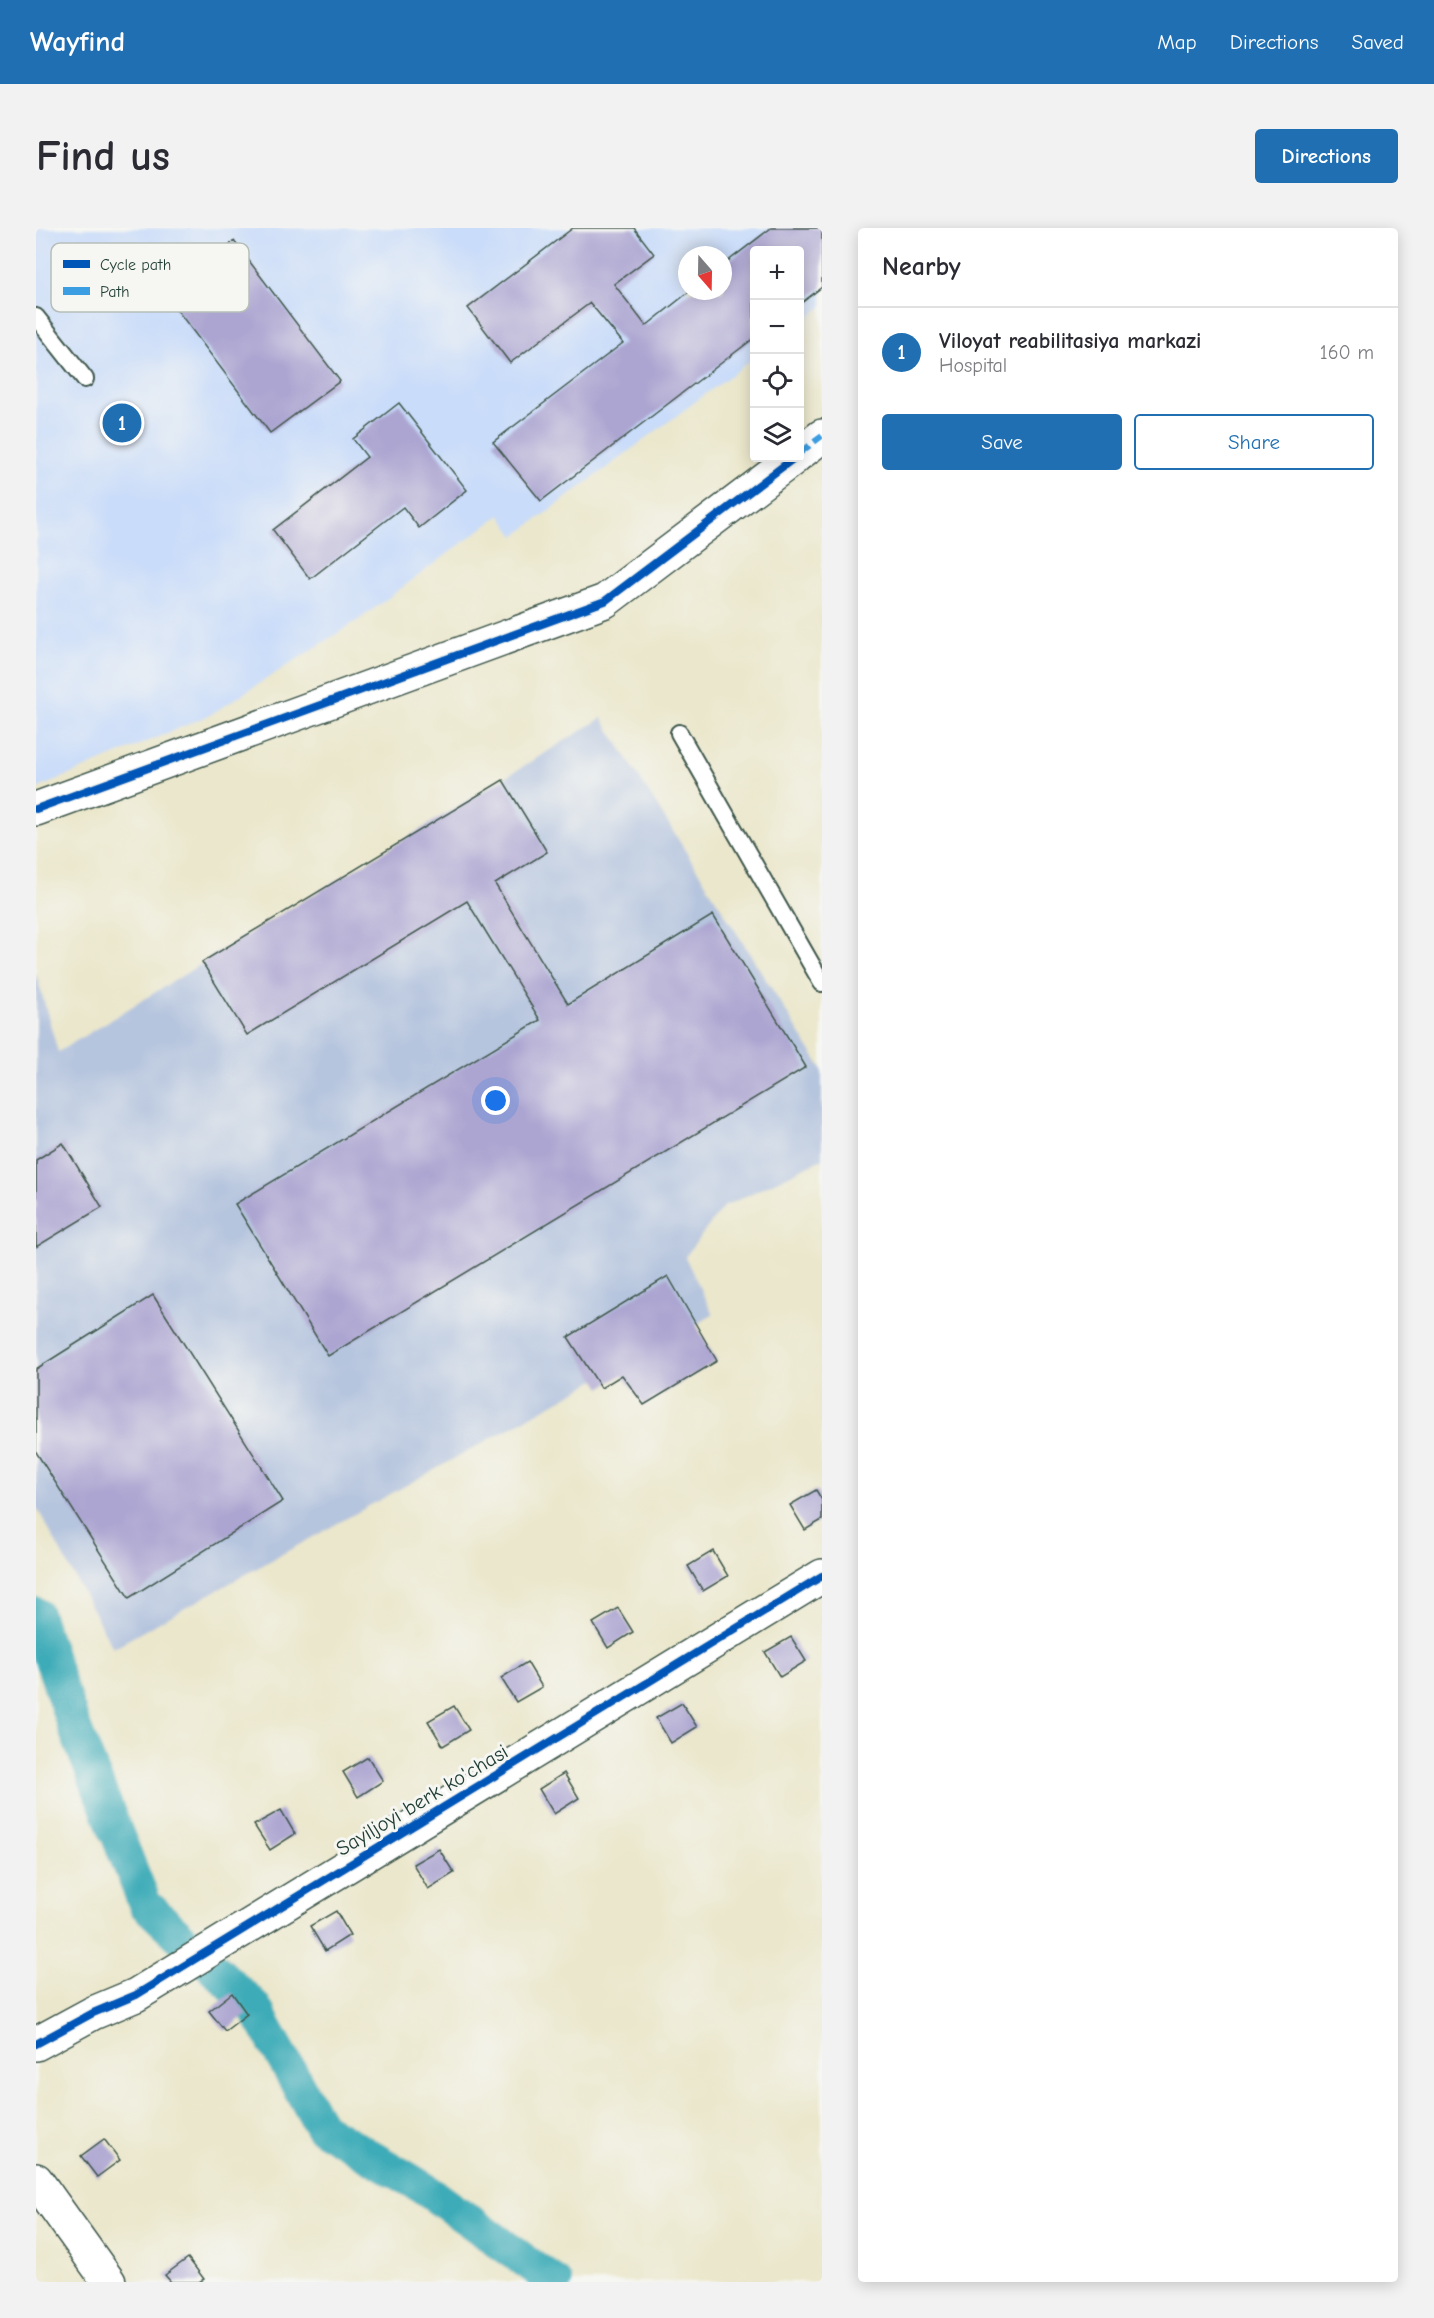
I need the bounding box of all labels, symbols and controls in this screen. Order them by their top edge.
text: Wayfind [30,26,125,58]
text: Map [1157,30,1197,54]
text: Directions [1230,30,1319,54]
text: Saved [1352,30,1404,54]
button: Directions [1255,129,1398,183]
text: Find us [36,132,170,181]
legend [51,243,249,312]
north arrow [678,246,732,300]
map controls [750,246,804,462]
button: + [750,246,804,300]
text: Nearby [882,252,961,282]
text: Cycle path [100,256,171,274]
text: Path [100,283,130,301]
button: − [750,300,804,354]
text: Viloyat reabilitasiya markazi [939,328,1201,354]
text: 1 [898,341,905,364]
text: 160 m [1320,341,1374,364]
button: locate [750,354,804,408]
text: Hospital [939,354,1007,377]
pin: 1 [102,400,142,446]
button: layers [750,408,804,462]
button: Save [882,414,1122,470]
button: Share [1134,414,1374,470]
your location [481,1086,510,1115]
street label: Sayiljoyi berk ko'chasi [332,1739,512,1861]

